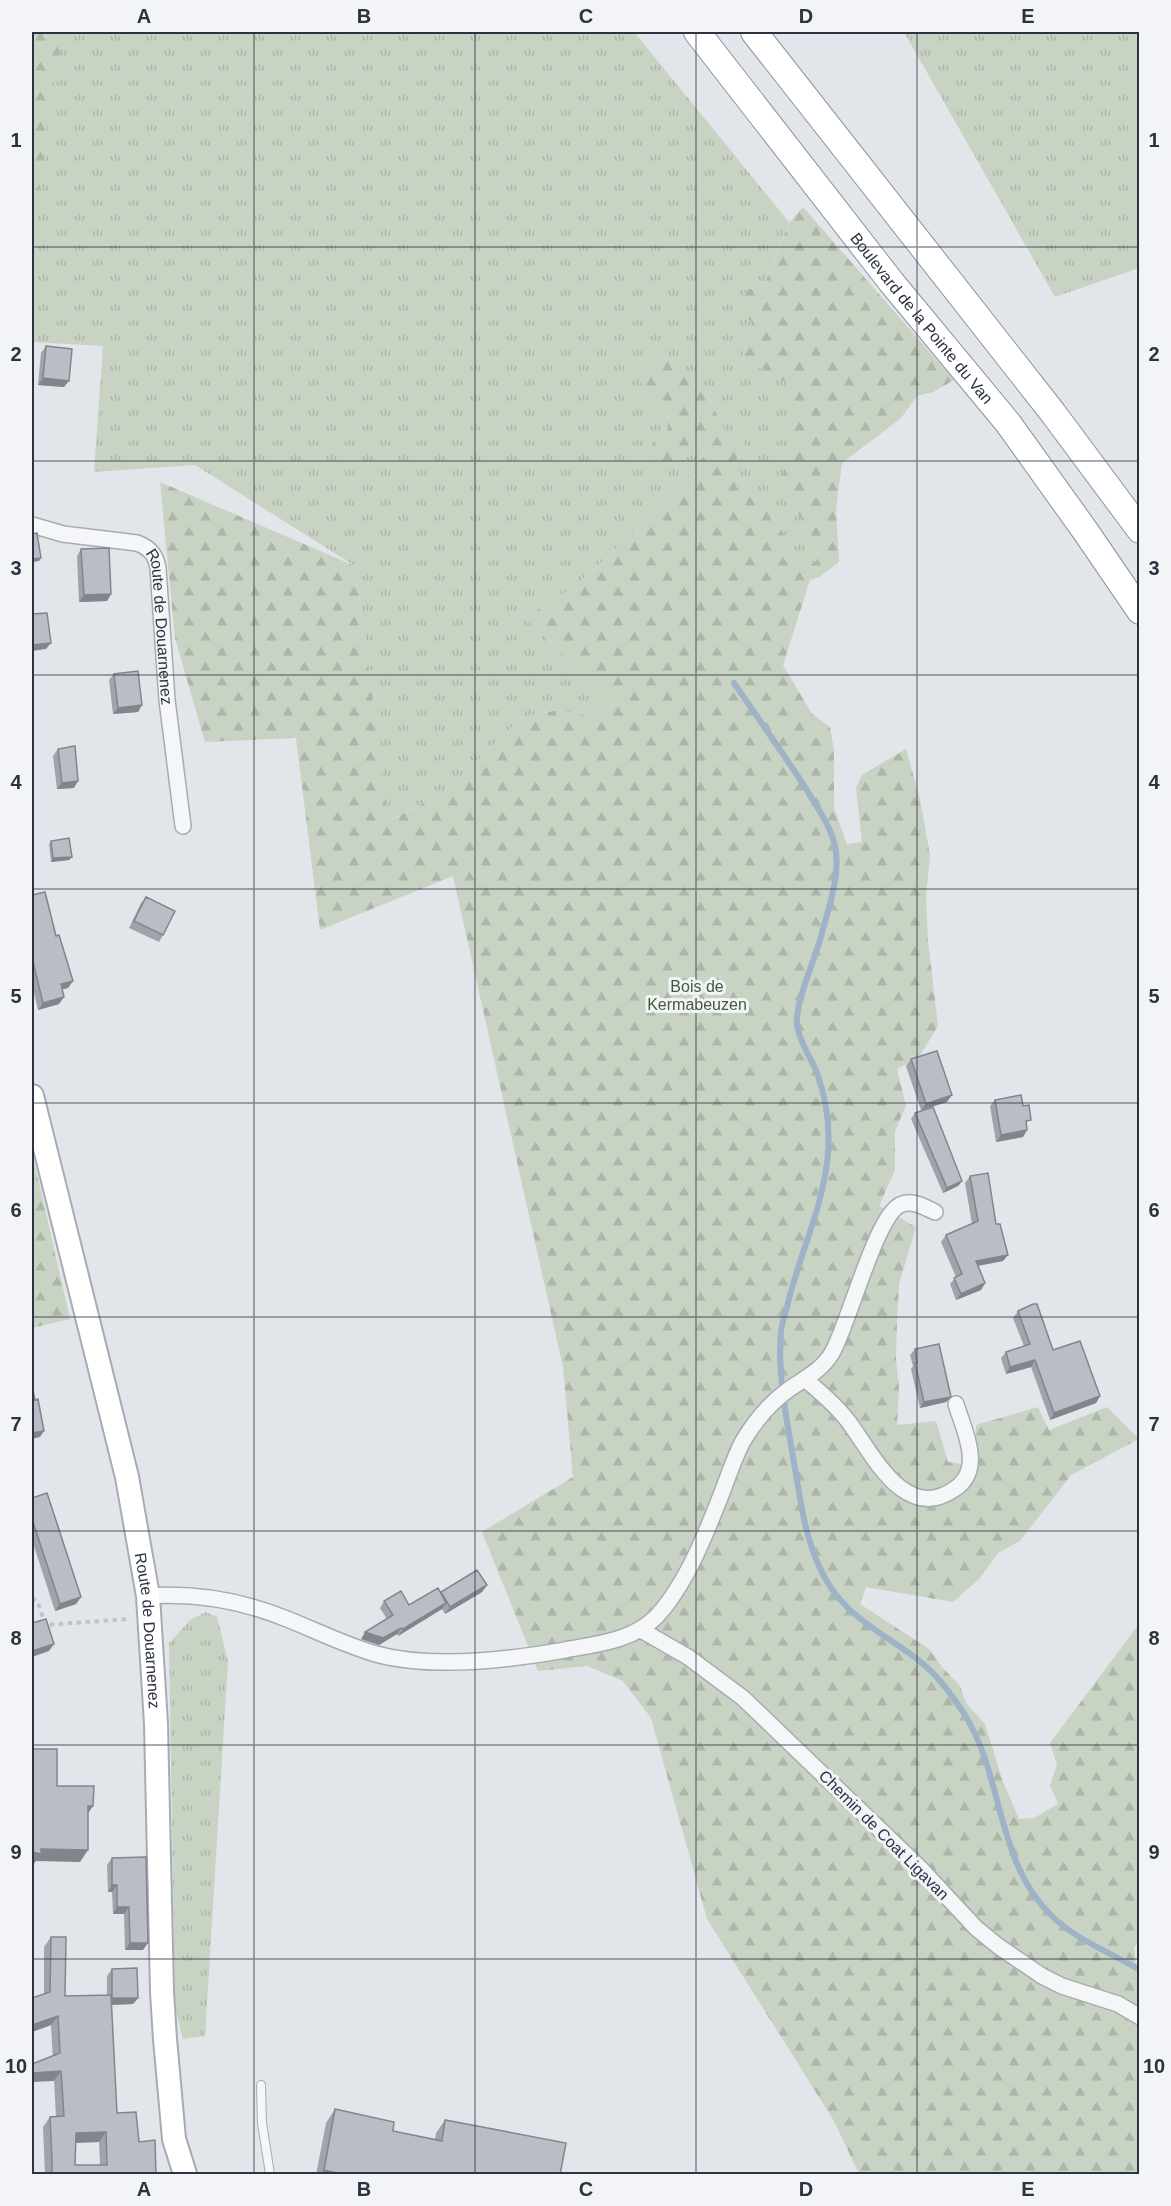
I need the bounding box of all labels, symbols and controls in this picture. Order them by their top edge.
text: A [137,5,151,27]
text: B [357,5,371,27]
text: C [579,5,593,27]
text: D [799,5,813,27]
text: E [1021,5,1035,27]
text: 1 [10,129,22,151]
text: 1 [1148,129,1160,151]
street label: Boulevard de la Pointe du Van [848,229,997,407]
text: 2 [10,343,22,365]
text: 2 [1148,343,1160,365]
street label: Route de Douarnenez [143,545,176,706]
text: 3 [10,557,22,579]
text: 3 [1148,557,1160,579]
text: 4 [10,771,22,793]
text: 4 [1148,771,1160,793]
park label: Bois de Kermabeuzen [647,978,747,1013]
text: 5 [10,985,22,1007]
text: 5 [1148,985,1160,1007]
text: 6 [10,1199,22,1221]
text: 6 [1148,1199,1160,1221]
text: 7 [10,1413,22,1435]
text: 7 [1148,1413,1160,1435]
street label: Route de Douarnenez [132,1551,164,1709]
text: 8 [10,1627,22,1649]
text: 8 [1148,1627,1160,1649]
street label: Chemin de Coat Ligavan [816,1767,952,1903]
text: 9 [10,1841,22,1863]
text: 9 [1148,1841,1160,1863]
text: 10 [5,2055,27,2077]
text: 10 [1143,2055,1165,2077]
text: A [137,2178,151,2200]
text: B [357,2178,371,2200]
text: C [579,2178,593,2200]
text: D [799,2178,813,2200]
text: E [1021,2178,1035,2200]

